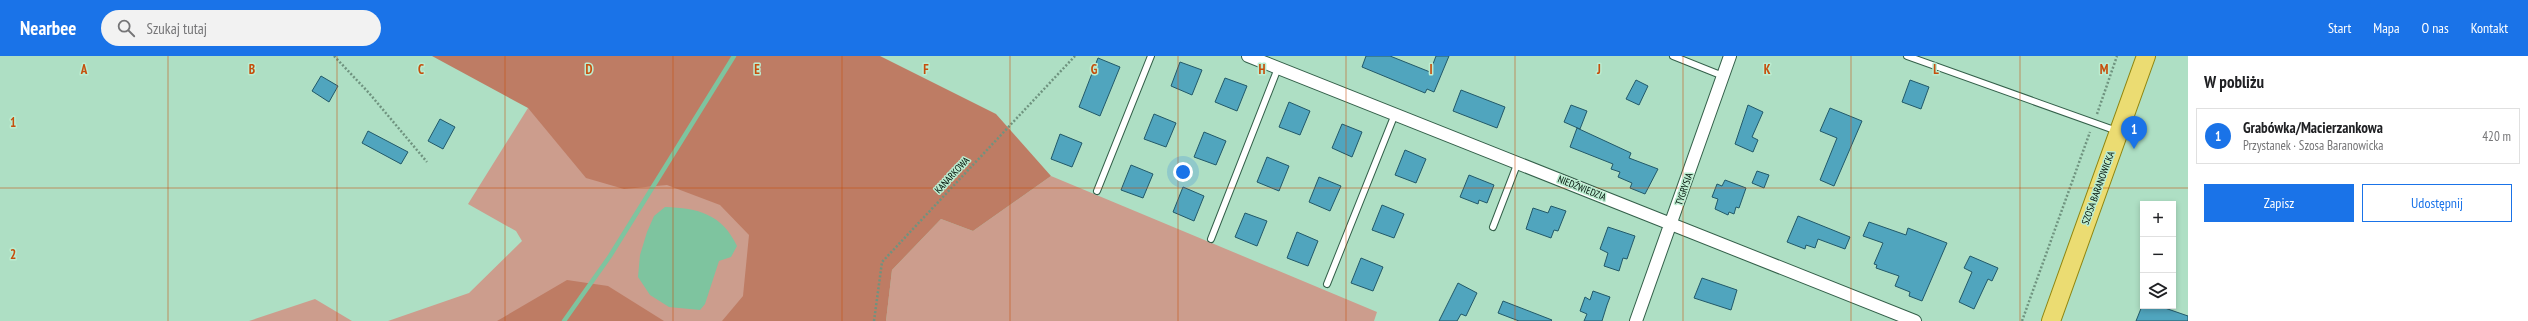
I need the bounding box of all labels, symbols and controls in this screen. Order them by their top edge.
search box [101,10,381,46]
text: Nearbee [20,16,77,40]
icon: search [115,17,137,39]
text: Szukaj tutaj [147,19,207,38]
text: Start [2328,19,2351,37]
text: Mapa [2373,19,2400,37]
text: O nas [2422,19,2449,37]
text: Kontakt [2471,19,2508,37]
text: A [80,61,88,78]
text: B [249,61,255,78]
text: C [418,61,424,78]
text: D [586,61,593,78]
text: E [754,61,760,78]
text: F [923,61,929,78]
text: G [1091,61,1098,78]
text: H [1259,61,1266,78]
text: I [1429,61,1433,78]
text: J [1596,61,1601,78]
text: K [1764,61,1771,78]
text: L [1933,61,1939,78]
text: M [2100,61,2109,78]
text: W pobliżu [2204,71,2264,93]
text: 1 [10,114,16,131]
pin: 1 [2121,116,2147,149]
text: Grabówka/Macierzankowa [2243,118,2383,137]
text: 1 [2215,128,2221,145]
text: 420 m [2482,128,2511,145]
text: Przystanek · Szosa Baranowicka [2243,137,2384,154]
street label: SZOSA BARANOWICKA [2079,149,2117,227]
street label: KANARKOWA [932,154,972,196]
your location [1173,162,1193,182]
street label: TYGRYSIA [1672,171,1696,207]
street label: NIEDŹWIEDZIA [1556,172,1608,204]
button: Zapisz [2204,184,2354,222]
button: Udostępnij [2362,184,2512,222]
map controls [2140,201,2176,309]
button: + [2140,201,2176,237]
button: − [2140,237,2176,273]
text: 2 [10,246,16,263]
button: layers [2140,273,2176,309]

